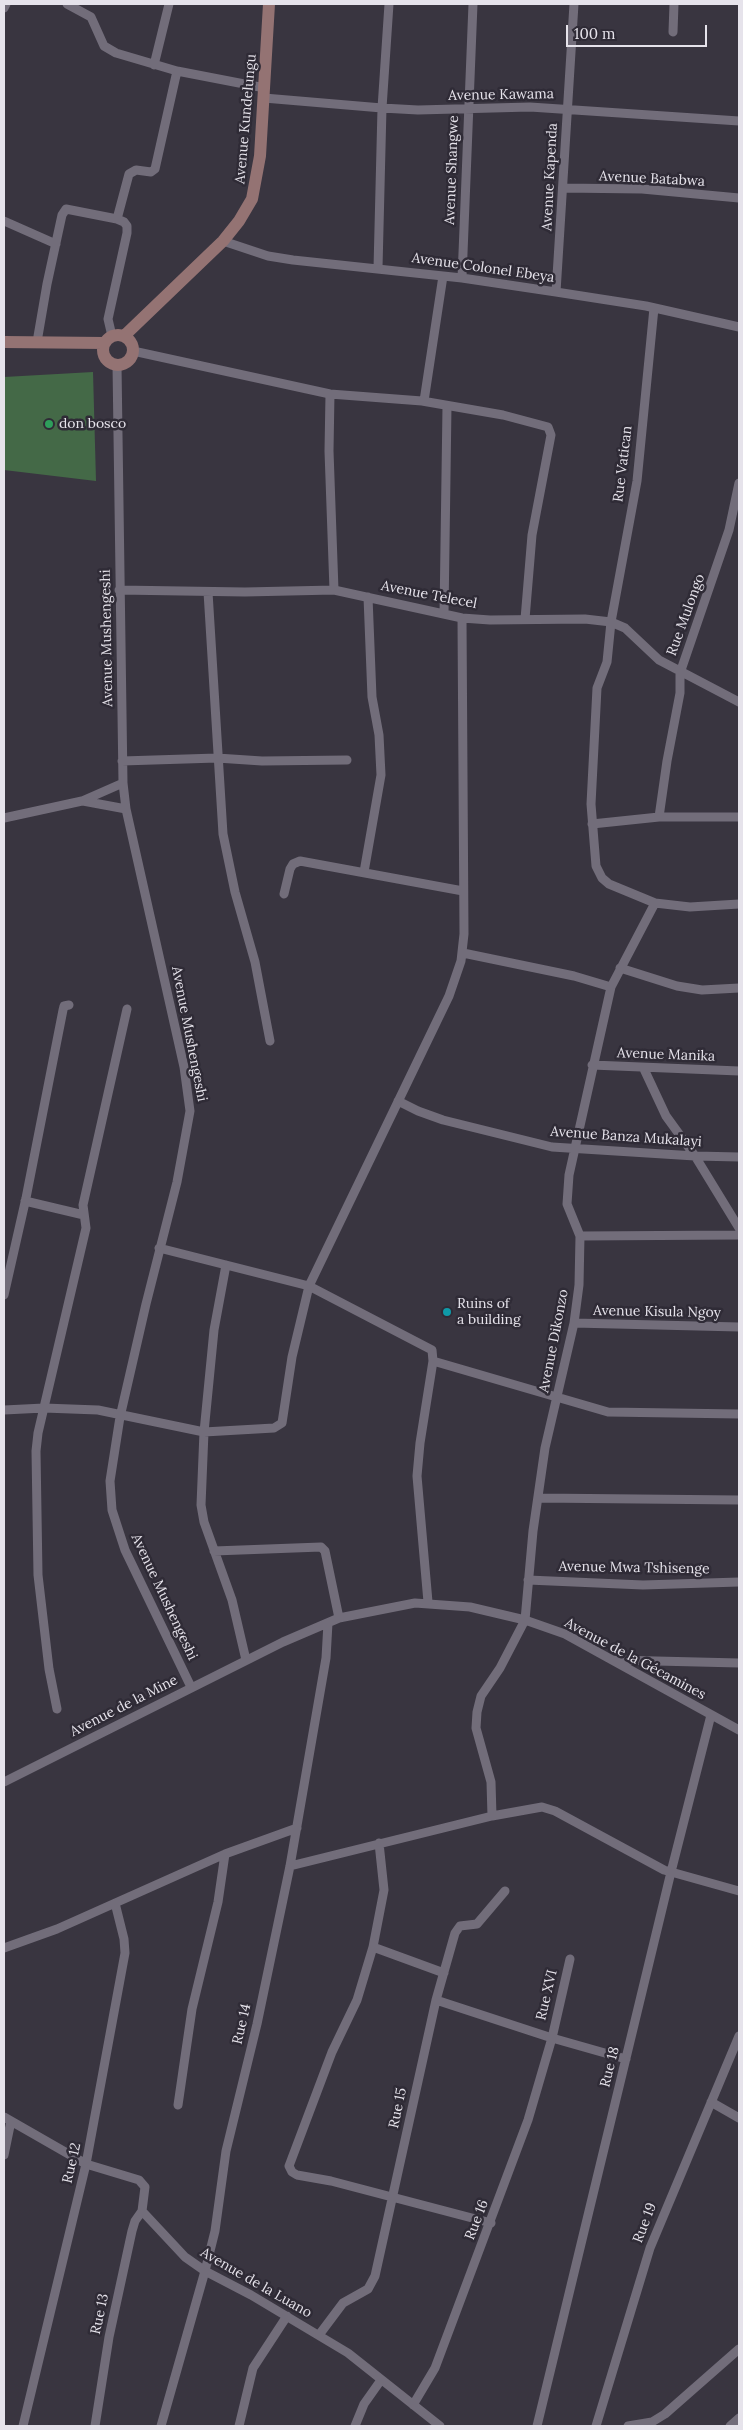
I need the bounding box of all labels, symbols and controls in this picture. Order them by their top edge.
scale bar [568,15,709,47]
text: 100 m [574,24,615,43]
street label: Avenue Kundelungu [232,53,260,185]
street label: Avenue Kawama [448,86,554,104]
street label: Avenue Shangwe [442,115,462,225]
street label: Avenue Kapenda [539,123,561,231]
street label: Avenue Batabwa [599,168,705,190]
street label: Avenue Colonel Ebeya [411,250,555,286]
place label: don bosco [59,416,126,432]
marker: don bosco [43,418,55,430]
street label: Rue Vatican [610,425,636,503]
street label: Avenue Mushengeshi [97,569,117,707]
street label: Rue Mulongo [663,572,709,658]
street label: Avenue Telecel [380,577,478,613]
street label: Avenue Mushengeshi [168,965,210,1103]
street label: Avenue Manika [617,1045,715,1065]
street label: Avenue Banza Mukalayi [550,1123,702,1151]
street label: Avenue Dikonzo [536,1288,572,1394]
place label: Ruins of a building [457,1296,521,1328]
street label: Avenue Kisula Ngoy [593,1302,721,1322]
marker: Ruins of a building [441,1306,453,1318]
street label: Avenue Mushengeshi [127,1531,201,1663]
street label: Avenue Mwa Tshisenge [558,1558,710,1578]
street label: Avenue de la Gécamines [562,1615,708,1703]
street label: Avenue de la Mine [67,1672,181,1740]
street label: Rue XVI [533,1968,561,2022]
street label: Rue 14 [229,2002,255,2046]
street label: Rue 18 [597,2045,623,2089]
street label: Rue 15 [386,2086,410,2130]
street label: Rue 12 [59,2141,85,2185]
street label: Rue 16 [462,2198,492,2242]
street label: Rue 19 [630,2201,660,2245]
street label: Avenue de la Luano [197,2244,315,2322]
street label: Rue 13 [87,2292,113,2336]

